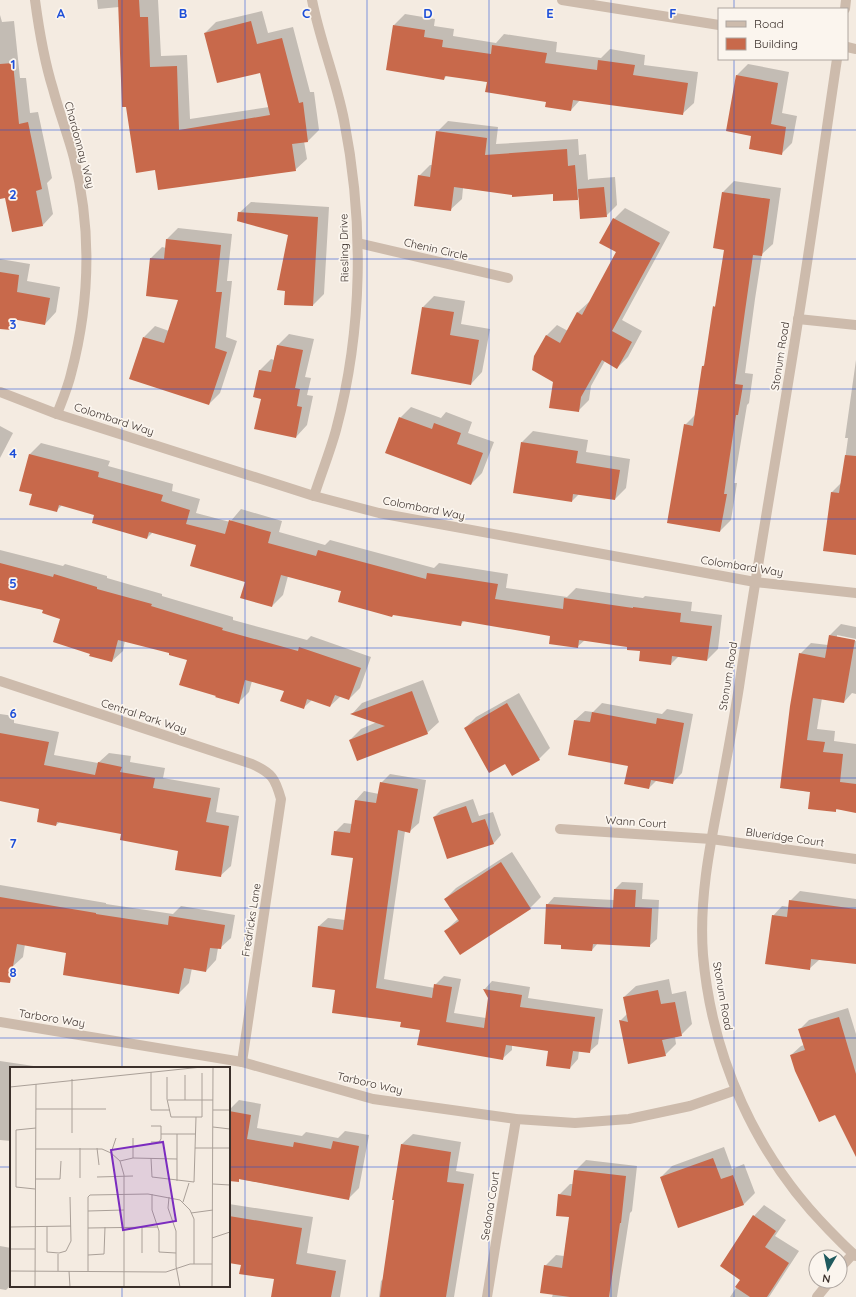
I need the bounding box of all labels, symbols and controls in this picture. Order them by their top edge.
text: A [57,5,66,21]
text: B [179,5,187,21]
text: C [302,5,310,21]
text: D [423,5,433,21]
text: E [546,5,554,21]
text: F [669,5,677,21]
legend [718,8,848,60]
text: Road [754,16,784,31]
text: Building [754,36,798,51]
text: 1 [10,56,16,72]
street label: Chardonnay Way [62,100,98,190]
text: 2 [9,186,17,202]
street label: Riesling Drive [336,214,352,282]
street label: Chenin Circle [402,235,470,263]
text: 3 [10,316,17,332]
street label: Stonum Road [768,321,792,391]
street label: Colombard Way [72,399,156,439]
text: 4 [9,445,17,461]
street label: Colombard Way [382,493,466,523]
street label: Colombard Way [700,553,784,579]
text: 5 [9,575,17,591]
street label: Stonum Road [716,641,740,711]
street label: Central Park Way [99,696,189,736]
text: 6 [9,705,17,721]
street label: Wann Court [605,813,667,831]
street label: Blueridge Court [745,825,825,849]
text: 7 [9,835,17,851]
street label: Fredricks Lane [238,882,264,958]
street label: Stonum Road [710,961,736,1031]
text: 8 [9,964,17,980]
street label: Tarboro Way [18,1006,86,1030]
inset map [10,1067,230,1287]
street label: Tarboro Way [336,1069,404,1097]
street label: Sedona Court [478,1170,502,1242]
north arrow [808,1249,848,1289]
text: N [821,1271,832,1286]

